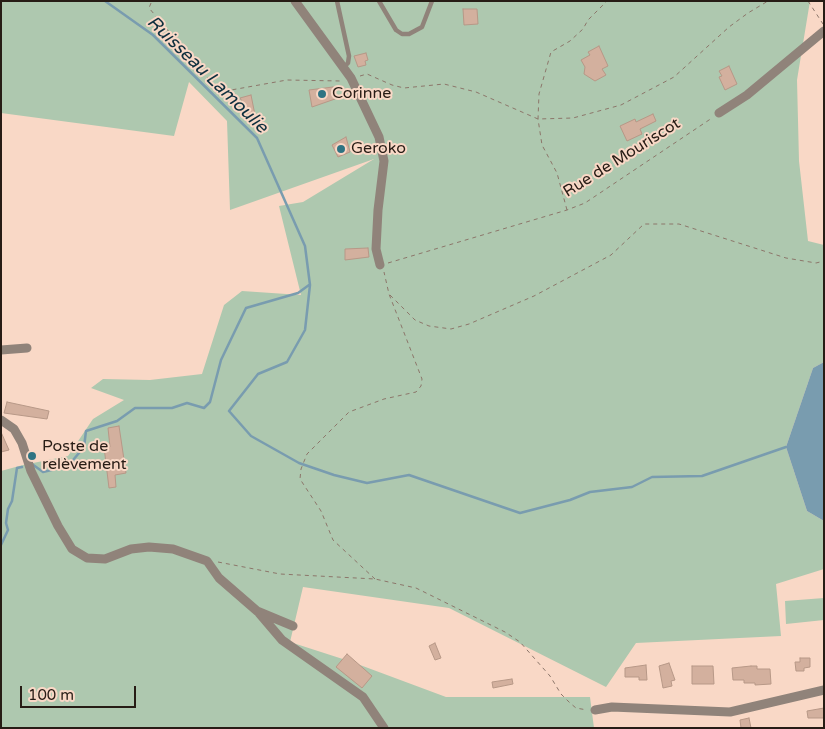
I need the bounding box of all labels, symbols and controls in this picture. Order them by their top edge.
water label: Ruisseau Lamoulie [142,12,272,138]
place label: Corinne [332,84,391,104]
marker: Corinne [316,88,328,100]
street label: Rue de Mouriscot [560,114,684,202]
place label: Geroko [351,139,406,159]
marker: Geroko [335,143,347,155]
place label: Poste de relèvement [42,437,127,475]
marker: Poste de relèvement [26,450,38,462]
scale bar [22,676,139,708]
text: 100 m [28,686,74,704]

